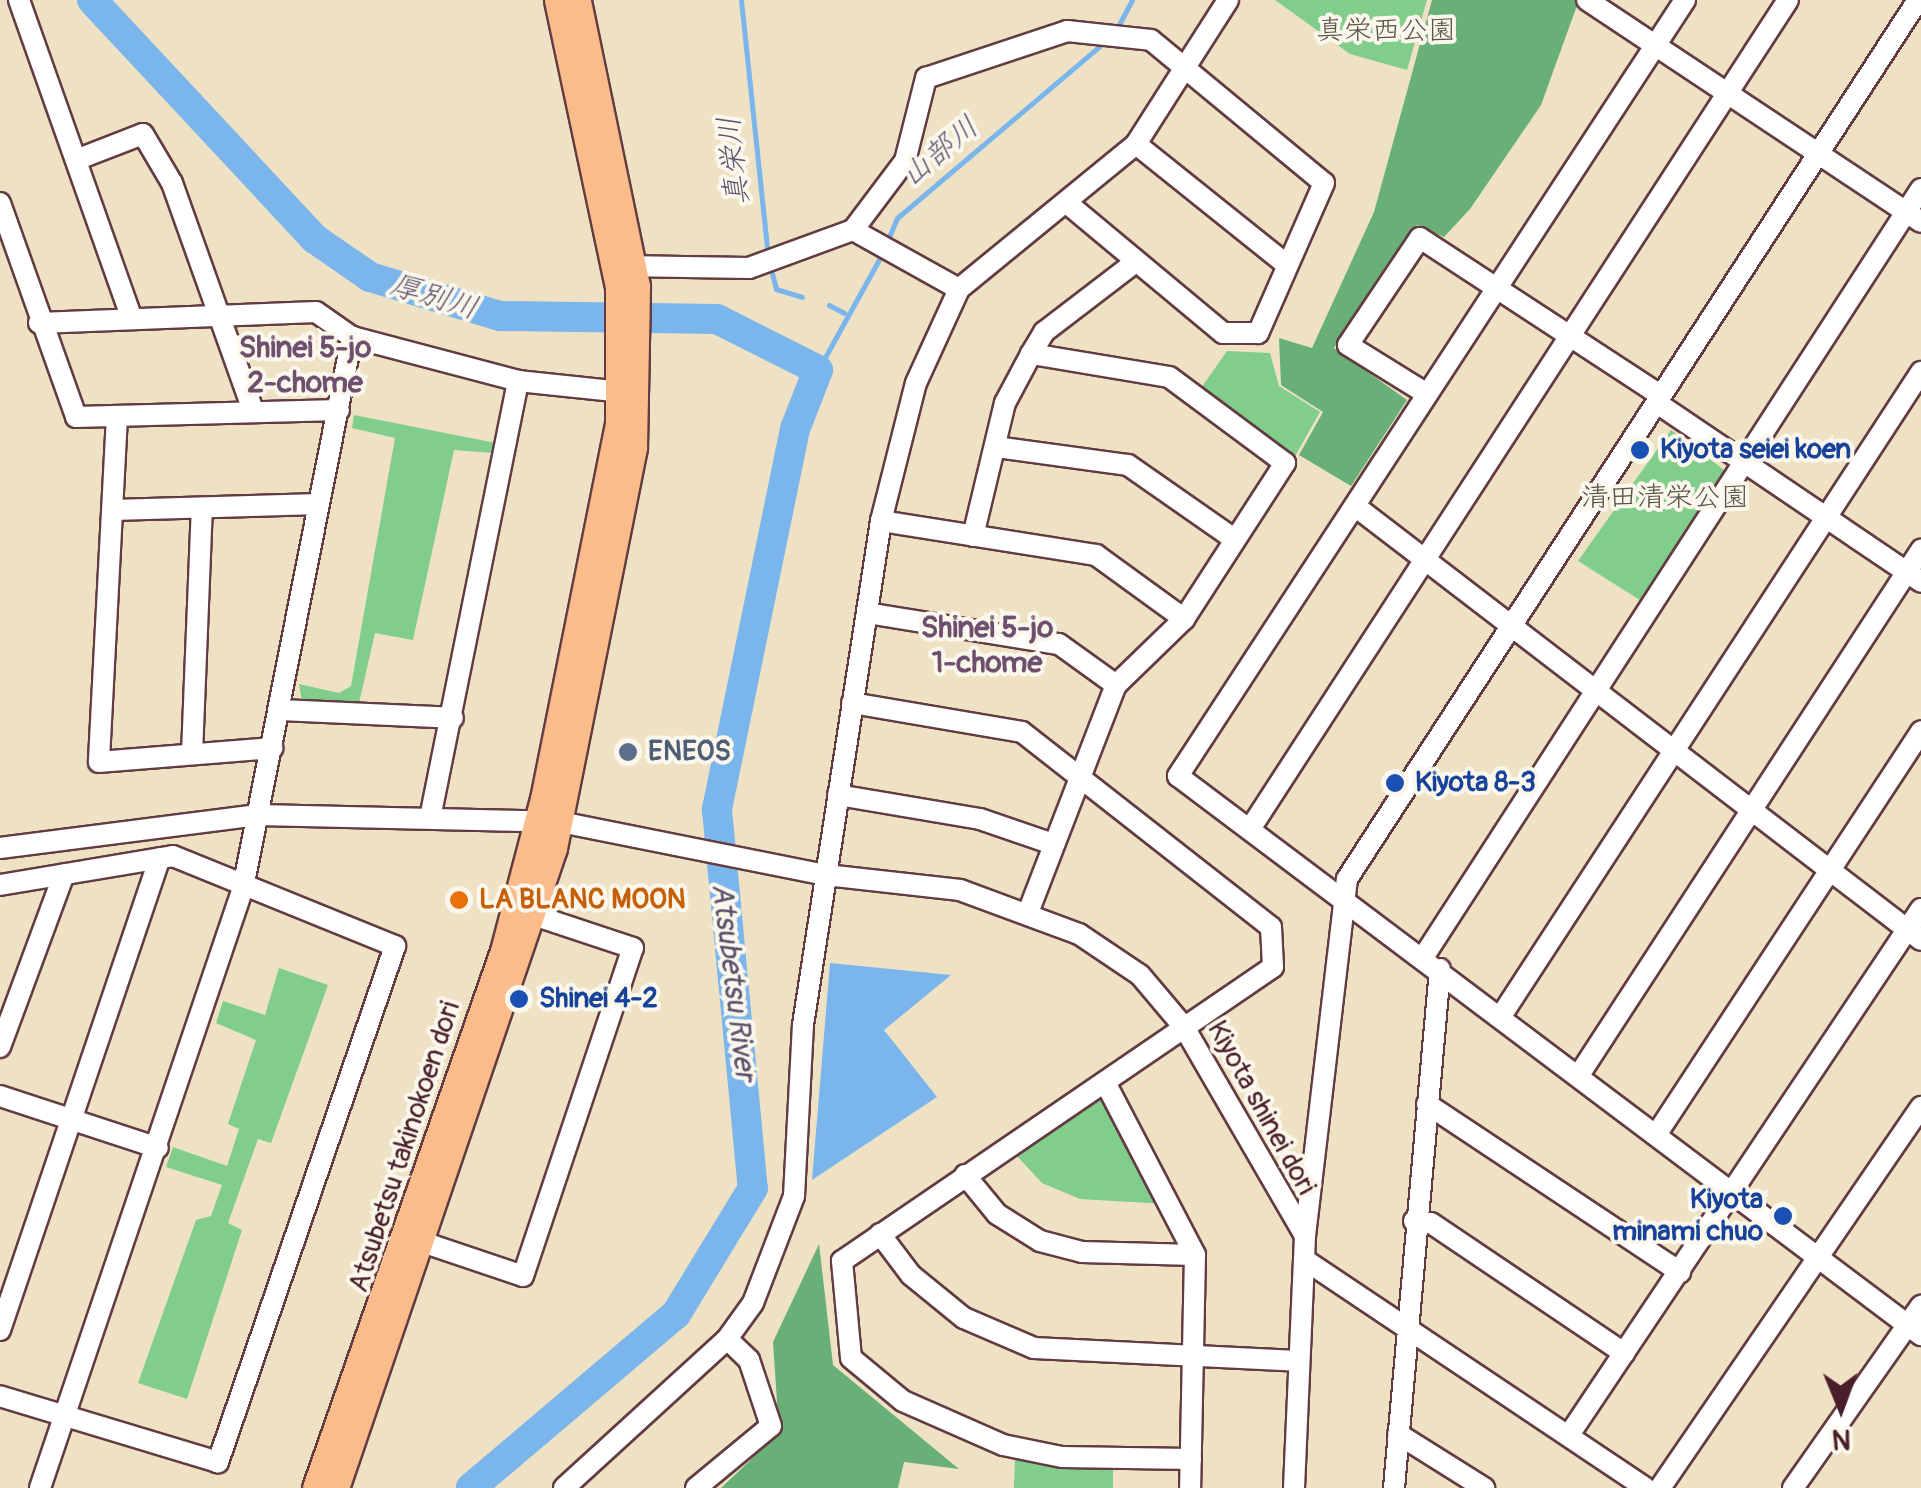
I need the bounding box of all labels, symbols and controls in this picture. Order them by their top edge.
park label: 真栄西公園 [1316,14,1456,48]
water label: 山部川 [894,109,986,195]
water label: 真栄川 [711,114,757,208]
water label: 厚別川 [386,267,482,327]
district label: Shinei 5-jo 2-chome [239,330,371,400]
place label: Kiyota seiei koen [1660,433,1851,467]
marker: Kiyota seiei koen [1629,439,1651,461]
park label: 清田清栄公園 [1581,481,1749,515]
district label: Shinei 5-jo 1-chome [921,610,1053,680]
place label: ENEOS [648,735,731,769]
marker: ENEOS [617,741,639,763]
place label: Kiyota 8-3 [1415,766,1536,800]
marker: Kiyota 8-3 [1384,772,1406,794]
water label: Atsubetsu River [703,881,763,1083]
place label: LA BLANC MOON [479,883,686,917]
marker: LA BLANC MOON [448,889,470,911]
place label: Shinei 4-2 [539,982,658,1016]
marker: Shinei 4-2 [508,988,530,1010]
street label: Atsubetsu takinokoen dori [342,997,468,1297]
street label: Kiyota shinei dori [1199,1015,1323,1201]
place label: Kiyota minami chuo [1612,1183,1763,1249]
marker: Kiyota minami chuo [1772,1205,1794,1227]
north arrow [1791,1358,1891,1458]
text: N [1832,1421,1851,1456]

